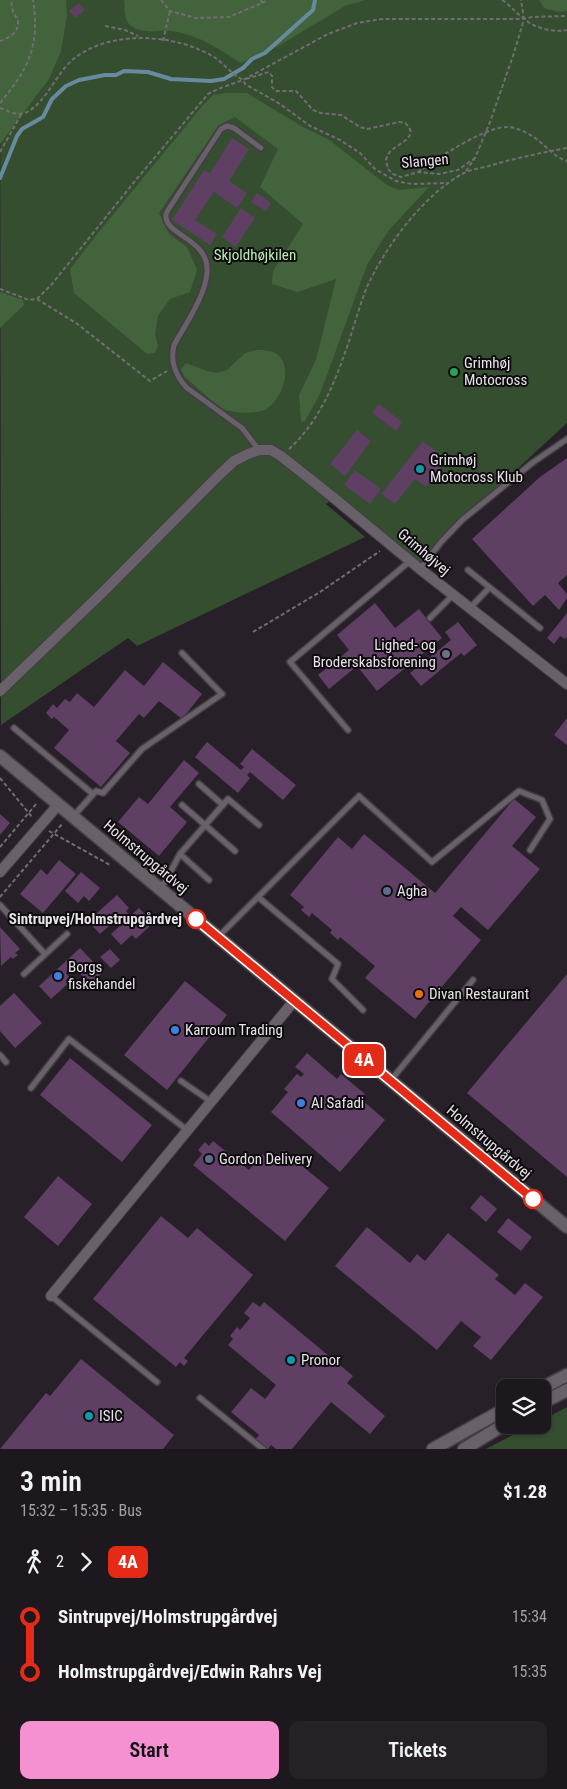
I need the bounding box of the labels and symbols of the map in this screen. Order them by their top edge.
street label: Slangen [401,150,449,172]
park label: Skjoldhøjkilen [214,246,296,264]
place label: Grimhøj Motocross [464,354,527,389]
marker: Grimhøj Motocross [448,366,460,378]
place label: Grimhøj Motocross Klub [430,451,523,486]
marker: Grimhøj Motocross Klub [414,463,426,475]
street label: Grimhøjvej [394,525,454,579]
place label: Lighed- og Broderskabsforening [313,636,436,671]
marker: Lighed- og Broderskabsforening [440,648,452,660]
street label: Holmstrupgårdvej [100,816,192,898]
place label: Agha [397,882,427,900]
marker: Agha [381,885,393,897]
marker: Sintrupvej/Holmstrupgårdvej [186,909,206,929]
place label: Sintrupvej/Holmstrupgårdvej [9,910,182,928]
place label: Borgs fiskehandel [68,958,135,993]
marker: Borgs fiskehandel [52,970,64,982]
place label: Divan Restaurant [429,985,529,1003]
marker: Divan Restaurant [413,988,425,1000]
place label: Karroum Trading [185,1021,283,1039]
marker: Karroum Trading [169,1024,181,1036]
line badge: 4A [342,1044,386,1076]
place label: Al Safadi [311,1094,364,1112]
marker: Al Safadi [295,1097,307,1109]
street label: Holmstrupgårdvej [443,1101,535,1183]
place label: Gordon Delivery [219,1150,312,1168]
marker: Gordon Delivery [203,1153,215,1165]
unlabelled marker [523,1189,543,1209]
place label: Pronor [301,1351,341,1369]
marker: Pronor [285,1354,297,1366]
place label: ISIC [99,1407,123,1425]
marker: ISIC [83,1410,95,1422]

